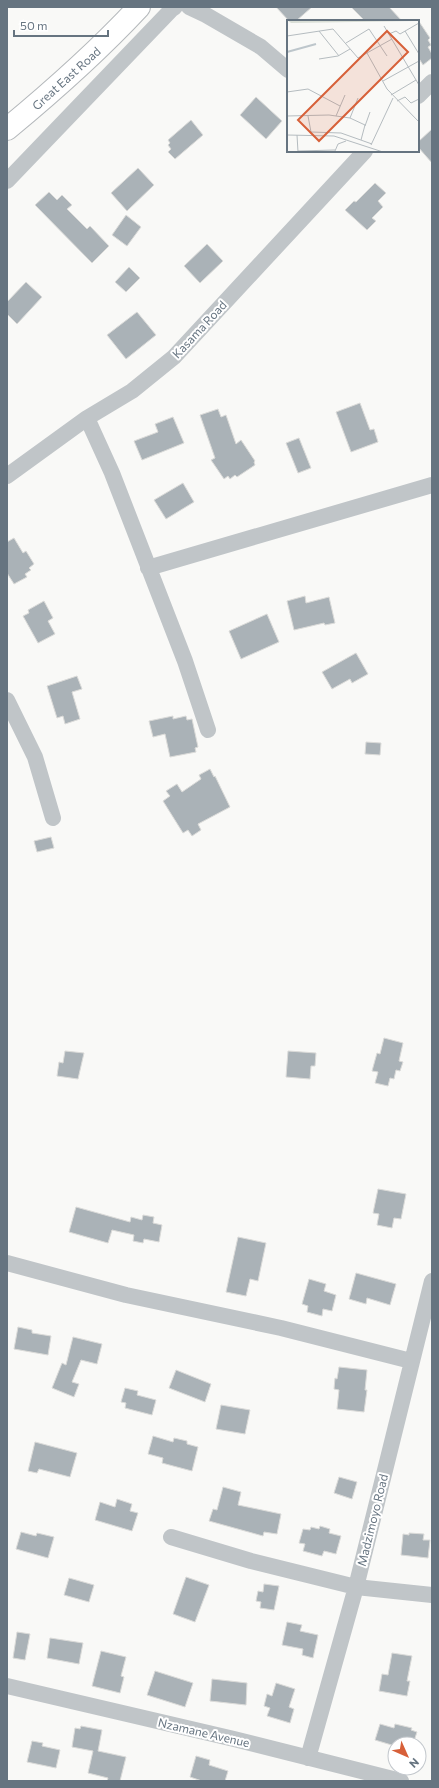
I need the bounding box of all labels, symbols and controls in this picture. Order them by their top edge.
scale bar [14,12,108,38]
text: 50 m [20,18,48,32]
inset map [287,20,419,152]
street label: Great East Road [29,44,103,112]
street label: Kasama Road [169,297,229,361]
street label: Madzimoyo Road [354,1472,390,1568]
street label: Nzamane Avenue [157,1715,251,1749]
north arrow [387,1736,427,1776]
text: N [407,1756,422,1771]

